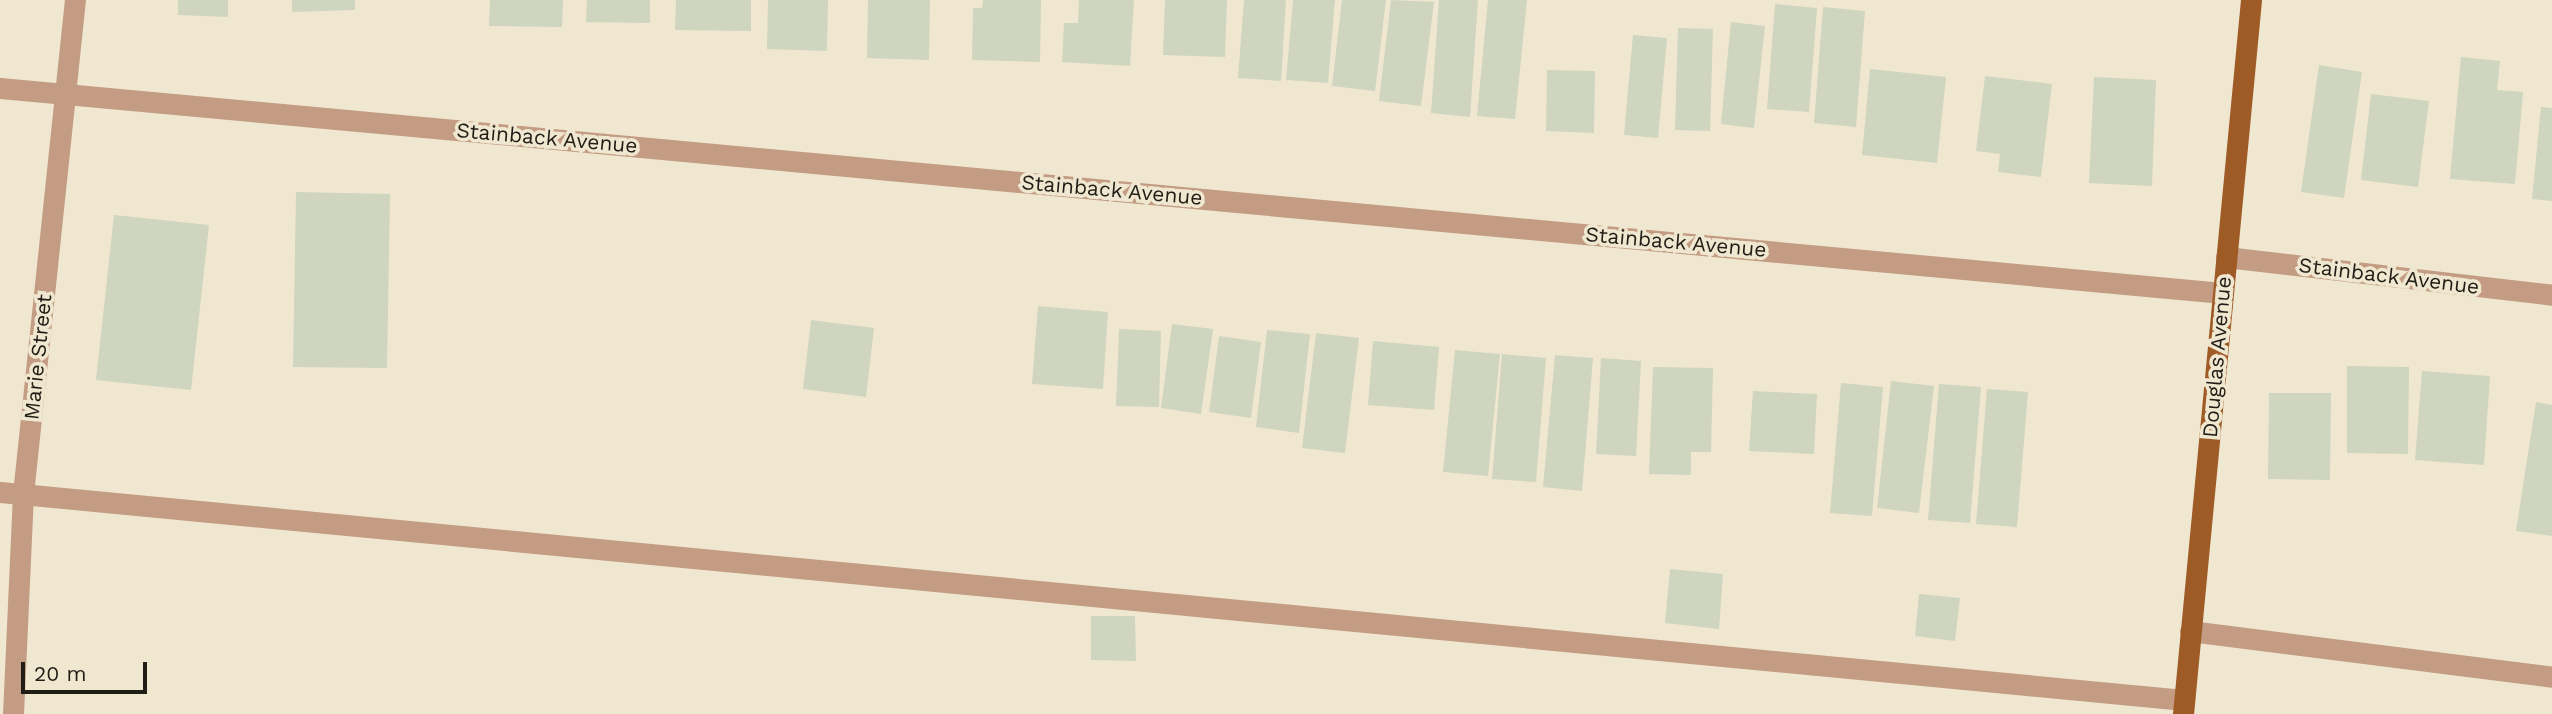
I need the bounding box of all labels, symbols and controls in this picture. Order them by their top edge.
street label: Stainback Avenue [455,117,639,159]
street label: Stainback Avenue [1020,169,1204,211]
street label: Stainback Avenue [1584,221,1768,263]
street label: Stainback Avenue [2297,252,2481,300]
street label: Douglas Avenue [2197,275,2237,439]
street label: Marie Street [19,293,57,421]
scale bar [24,648,150,692]
text: 20 m [34,661,86,686]

